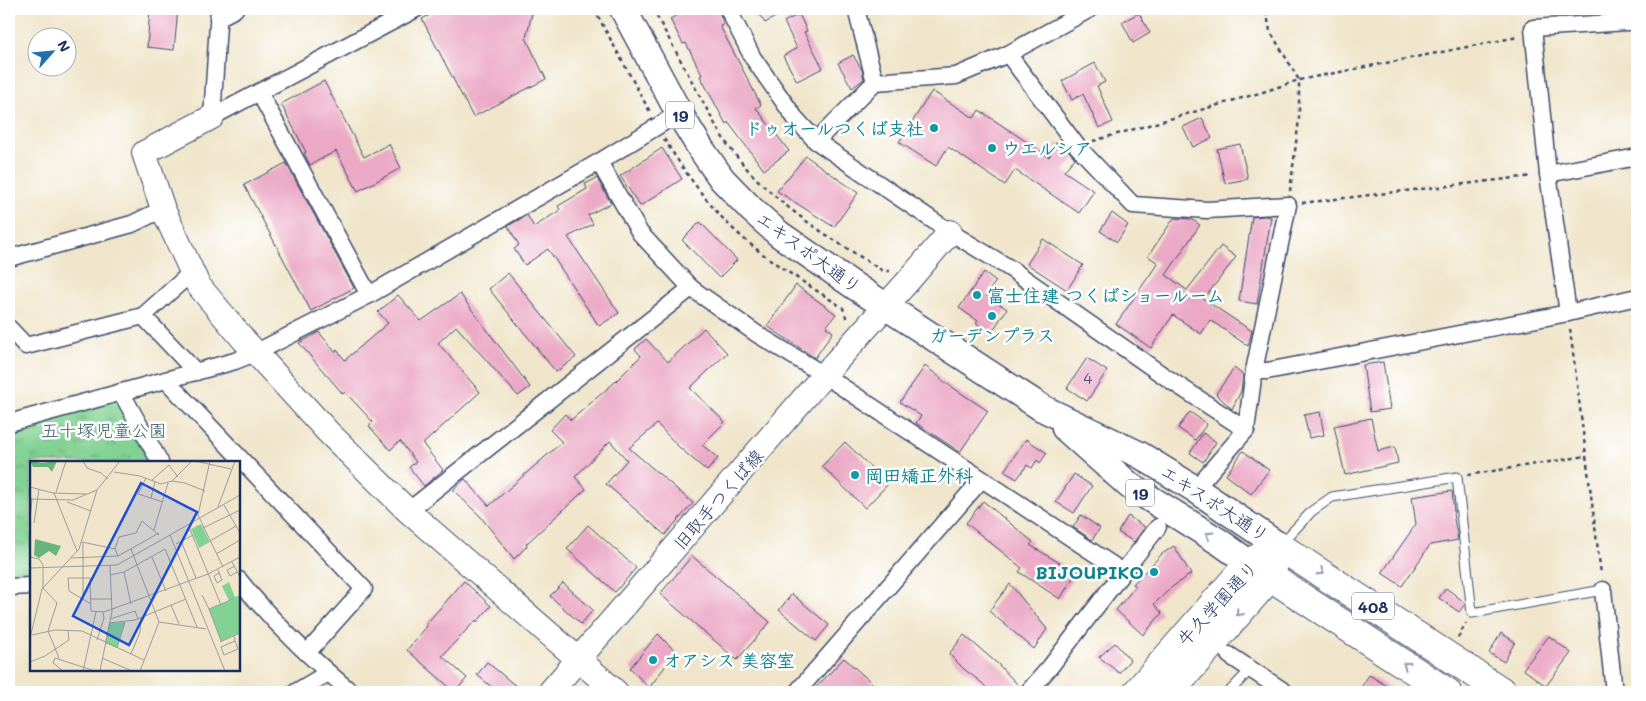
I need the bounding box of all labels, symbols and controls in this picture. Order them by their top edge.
north arrow [28,28,78,78]
text: N [53,37,75,55]
road number: 19 [666,102,694,128]
place label: ドゥオールつくば支社 [745,116,924,140]
marker: ドゥオールつくば支社 [928,122,940,134]
place label: ウエルシア [1002,136,1092,160]
marker: ウエルシア [986,142,998,154]
street label: エキスポ大通り [751,206,867,298]
place label: 富士住建 つくばショールーム [987,283,1225,307]
marker: 富士住建 つくばショールーム [971,289,983,301]
marker: ガーデンプラス [986,310,998,322]
place label: ガーデンプラス [929,323,1055,347]
house number: 4 [1084,368,1093,388]
park label: 五十塚児童公園 [41,418,167,442]
street label: 旧取手つくば線 [668,444,768,554]
street label: エキスポ大通り [1156,459,1274,547]
inset map [30,461,240,671]
place label: 岡田矯正外科 [865,463,973,487]
marker: 岡田矯正外科 [849,469,861,481]
road number: 19 [1126,479,1154,506]
one-way arrow [1205,532,1214,542]
street label: 牛久学園通り [1171,555,1263,651]
place label: BIJOUPIKO [1036,560,1144,584]
one-way arrow [1315,565,1324,575]
marker: BIJOUPIKO [1148,566,1160,578]
road number: 408 [1352,592,1394,620]
one-way arrow [1236,607,1245,616]
place label: オアシス 美容室 [663,648,795,672]
marker: オアシス 美容室 [647,654,659,666]
one-way arrow [1402,662,1412,671]

